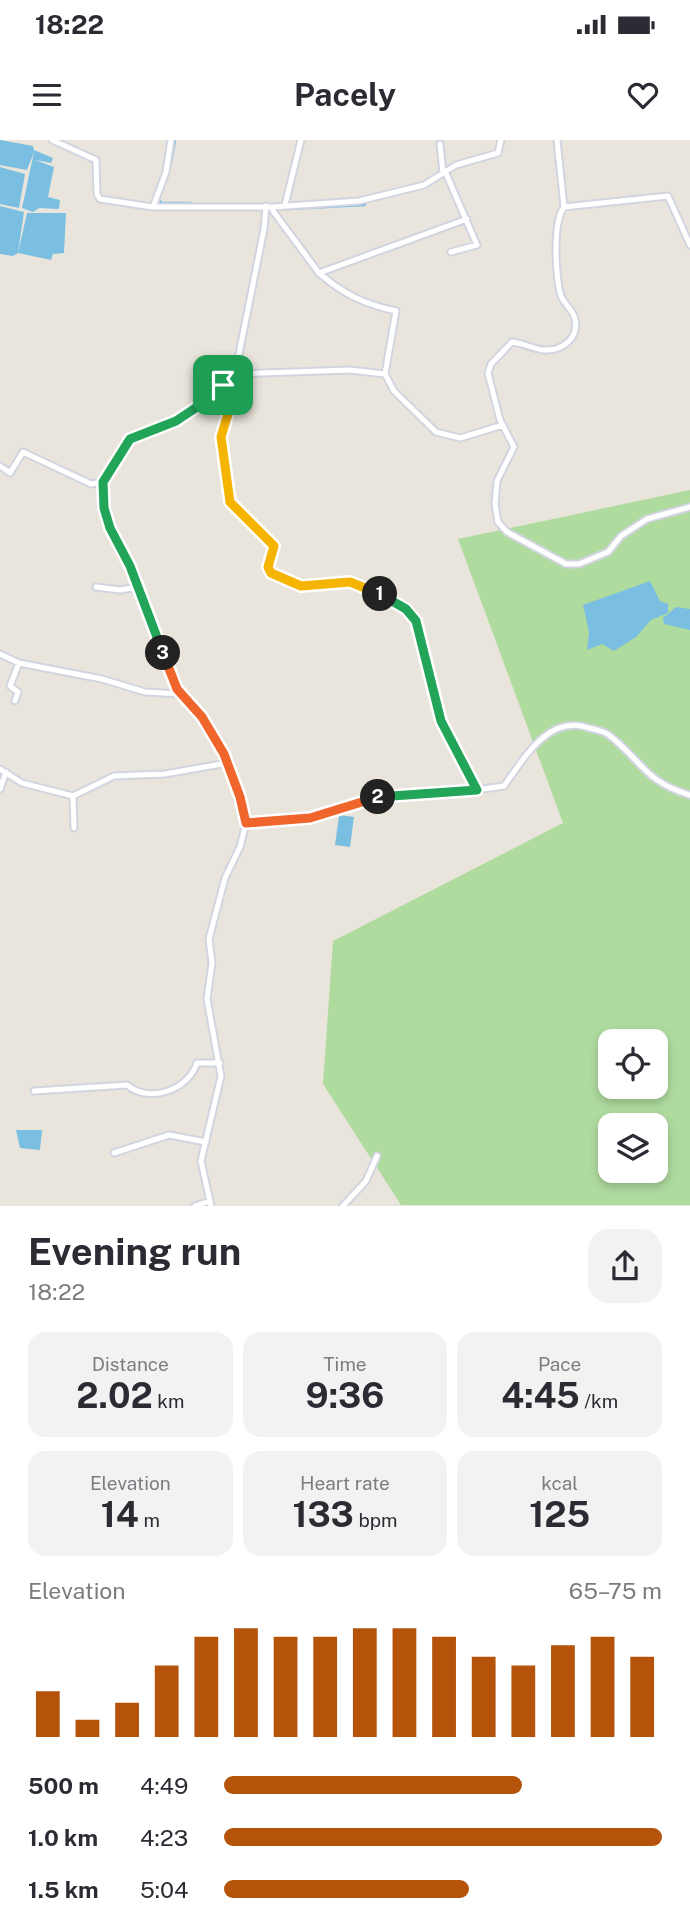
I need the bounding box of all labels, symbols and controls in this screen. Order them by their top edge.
text: 18:22 [35,9,104,40]
icon: menu [28,76,66,114]
text: Pacely [294,76,396,113]
icon: heart [624,76,662,114]
pin [193,355,253,415]
icon: arrive [204,366,242,404]
pin: 1 [362,576,398,612]
text: 1 [375,582,384,604]
pin: 3 [146,636,180,670]
text: 3 [156,641,169,663]
pin: 2 [360,780,396,814]
text: 2 [371,785,384,807]
map controls [598,1029,668,1183]
button: locate [598,1029,668,1099]
button: layers [598,1113,668,1183]
text: Evening run [28,1229,241,1274]
button: share [588,1229,662,1303]
text: 18:22 [28,1278,85,1305]
text: Distance [92,1353,169,1375]
text: Time [323,1353,367,1375]
text: Pace [538,1353,581,1375]
text: 2.02 [76,1375,153,1416]
text: 9:36 [306,1375,384,1416]
text: 4:45 [501,1375,580,1416]
text: km [153,1390,184,1412]
text: /km [580,1390,618,1412]
text: Elevation [90,1472,171,1494]
text: Heart rate [300,1472,390,1494]
text: kcal [541,1472,578,1494]
text: 14 [101,1494,139,1535]
text: 133 [292,1494,354,1535]
text: 125 [529,1494,590,1535]
text: m [139,1509,160,1531]
text: bpm [354,1509,398,1531]
text: Elevation [28,1577,126,1604]
text: 65–75 m [569,1577,662,1604]
text: 500 m [28,1772,99,1799]
text: 4:49 [140,1772,188,1799]
text: 1.0 km [28,1824,98,1851]
text: 4:23 [140,1824,188,1851]
text: 1.5 km [28,1876,99,1903]
text: 5:04 [140,1876,188,1903]

